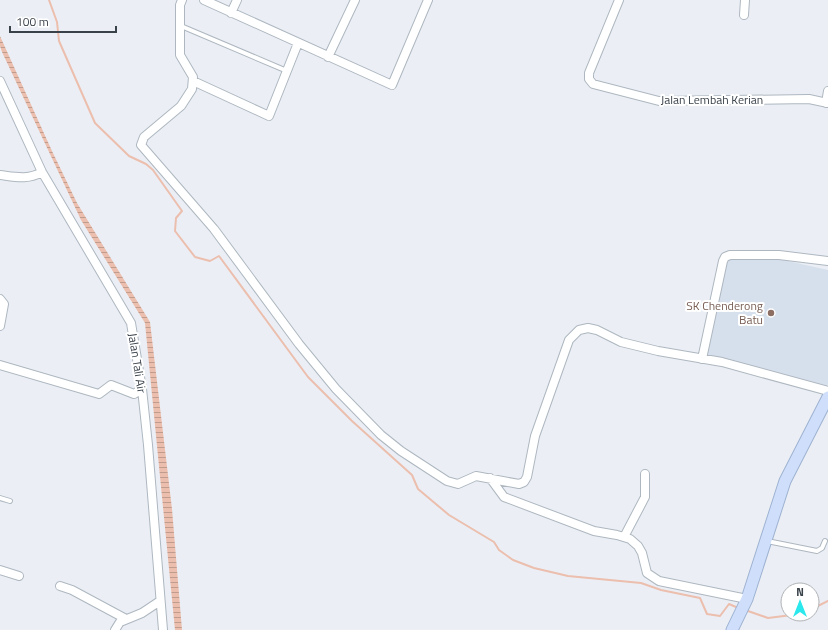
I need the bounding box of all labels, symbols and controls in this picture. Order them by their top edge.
scale bar [10,8,116,34]
text: 100 m [16,12,49,31]
street label: Jalan Lembah Kerian [661,90,763,109]
place label: SK Chenderong Batu [686,296,763,329]
marker: SK Chenderong Batu [766,308,776,318]
street label: Jalan Tali Air [123,332,152,394]
north arrow [780,582,820,622]
text: N [796,584,804,600]

